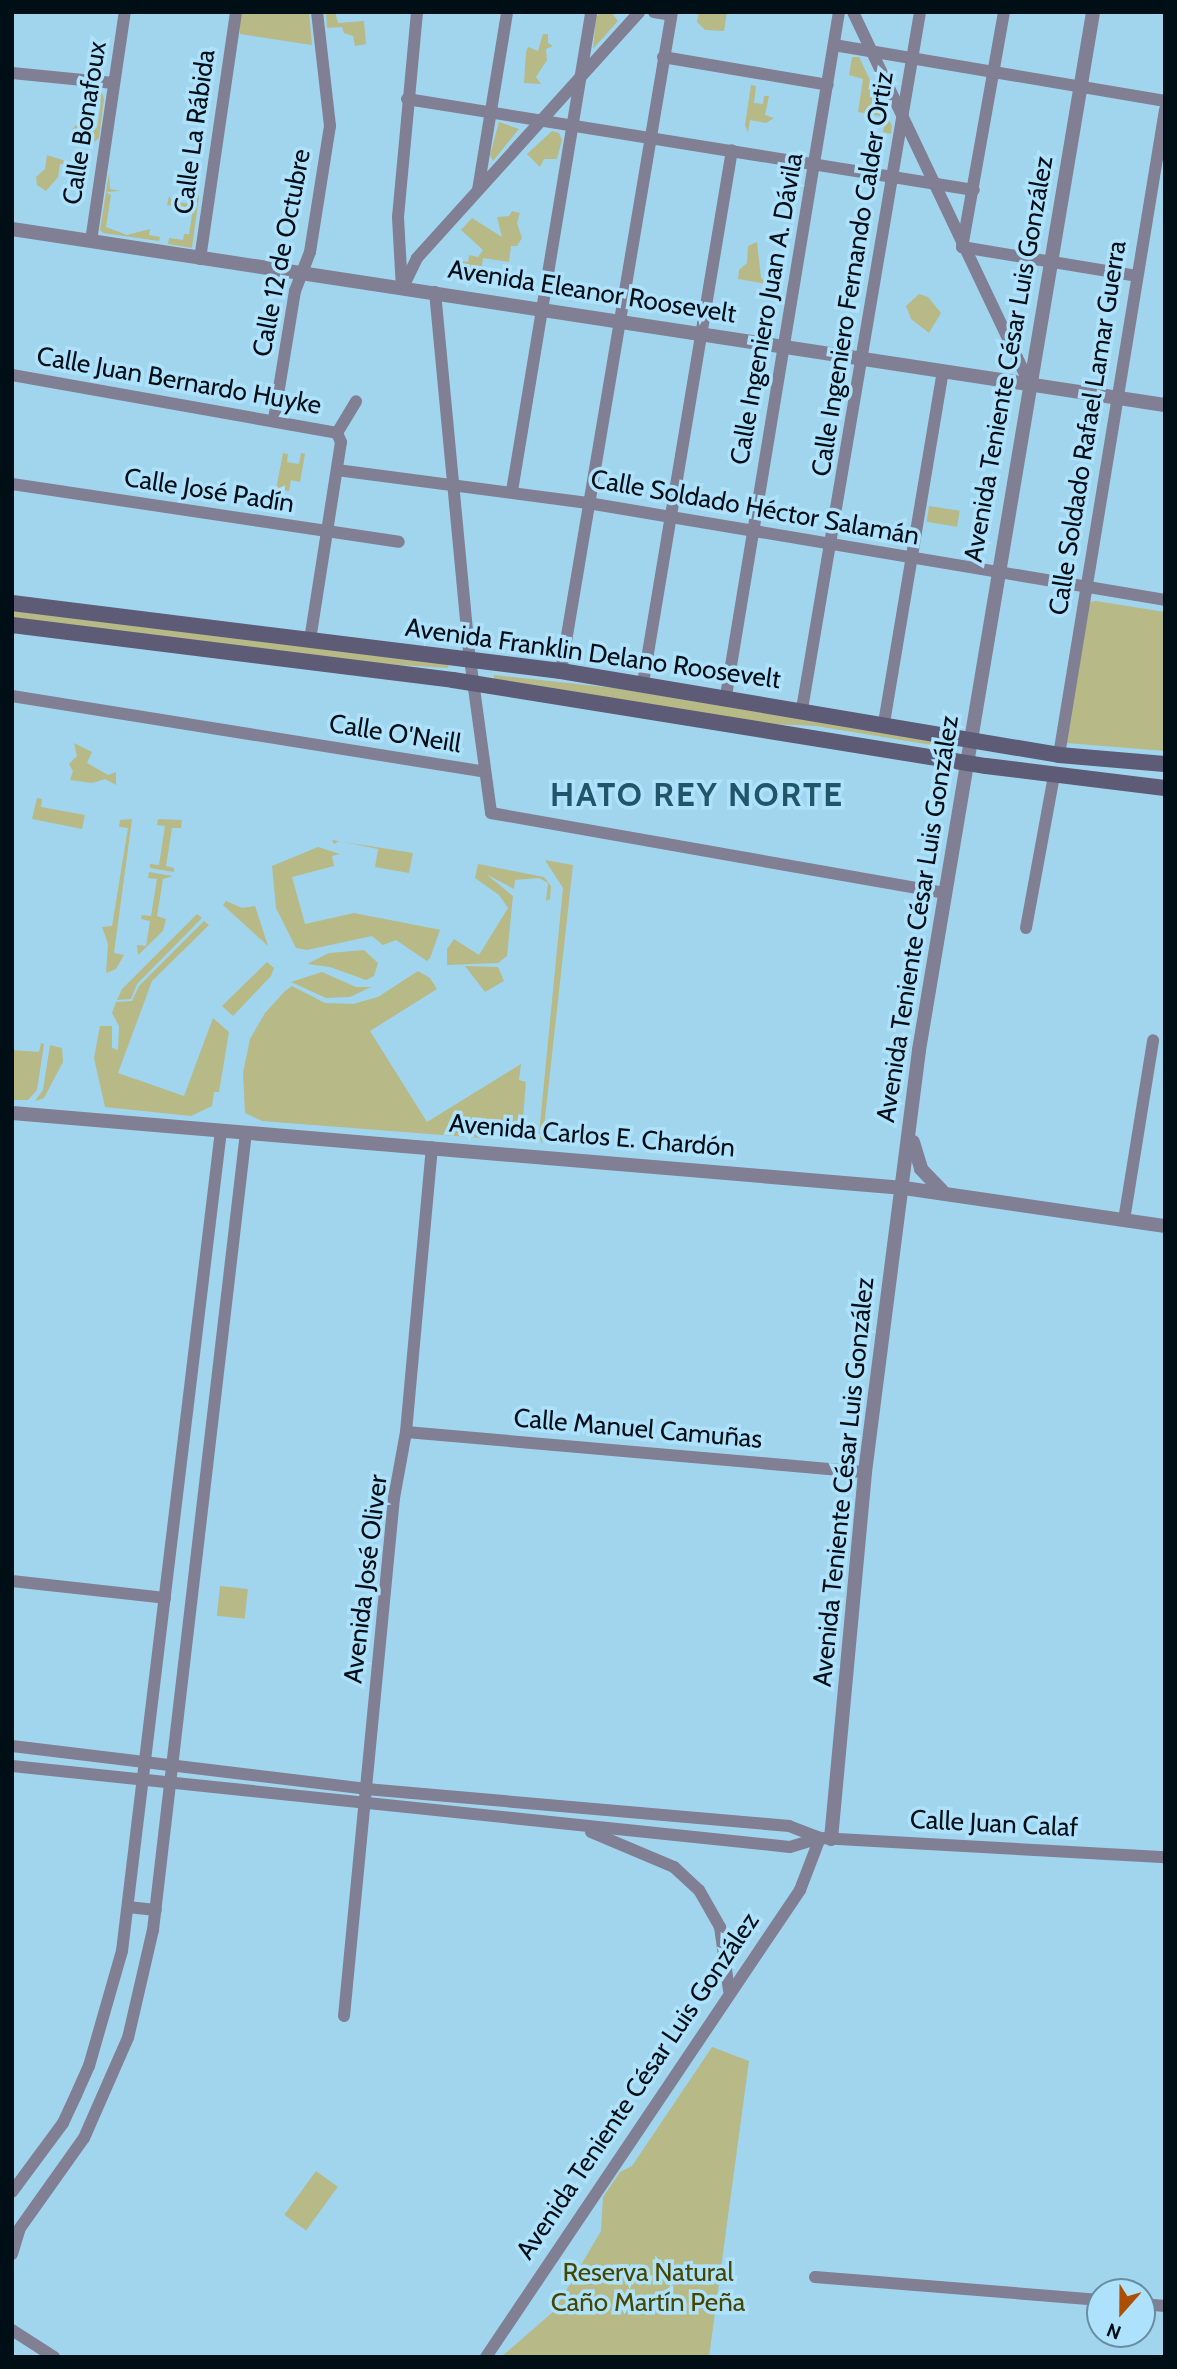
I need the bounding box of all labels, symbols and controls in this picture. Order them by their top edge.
street label: Calle Bonafoux [57,39,113,207]
street label: Calle La Rábida [168,48,222,216]
street label: Calle Ingeniero Fernando Calder Ortiz [806,69,900,479]
street label: Calle 12 de Octubre [247,146,317,360]
street label: Calle Ingeniero Juan A. Dávila [724,151,810,467]
street label: Avenida Teniente César Luis González [958,154,1060,564]
street label: Calle Soldado Rafael Lamar Guerra [1043,239,1133,617]
street label: Avenida Eleanor Roosevelt [446,254,738,330]
street label: Calle Juan Bernardo Huyke [34,341,324,421]
street label: Calle José Padín [122,462,296,520]
street label: Calle Soldado Héctor Salamán [588,464,922,552]
street label: Avenida Franklin Delano Roosevelt [403,612,783,696]
street label: Calle O'Neill [327,708,463,760]
street label: Avenida Teniente César Luis González [870,713,966,1125]
district label: HATO REY NORTE [552,775,842,815]
street label: Avenida Carlos E. Chardón [448,1108,736,1164]
street label: Avenida Teniente César Luis González [807,1276,881,1688]
street label: Calle Manuel Camuñas [512,1403,764,1455]
street label: Avenida José Oliver [338,1473,394,1685]
street label: Calle Juan Calaf [909,1804,1079,1844]
street label: Avenida Teniente César Luis González [510,1907,766,2265]
park label: Reserva Natural Caño Martín Peña [551,2257,745,2318]
north arrow [1086,2278,1156,2348]
text: N [1104,2318,1124,2344]

